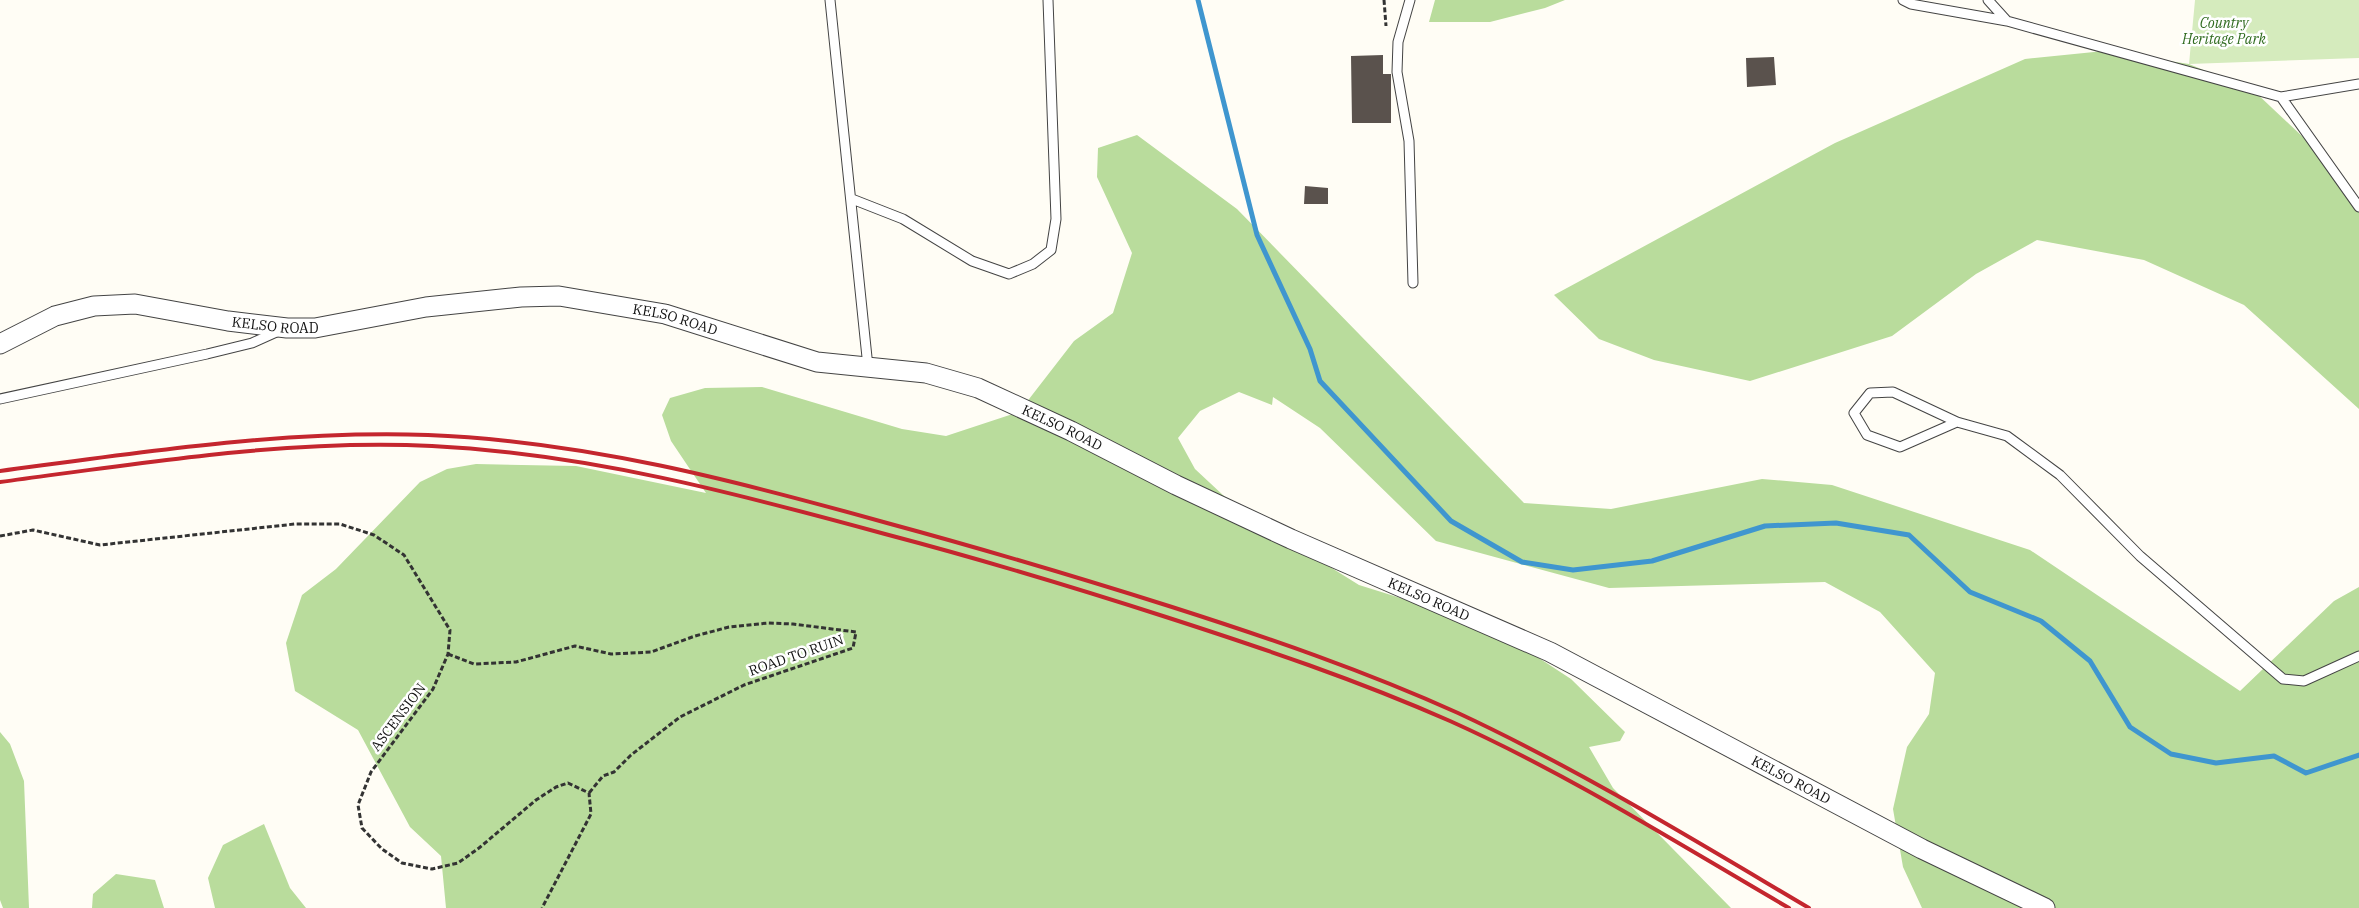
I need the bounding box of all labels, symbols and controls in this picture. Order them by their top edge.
park label: Country Heritage Park [2181,14,2267,48]
street label: KELSO ROAD [631,300,720,339]
street label: KELSO ROAD [231,313,319,337]
street label: KELSO ROAD [1019,401,1106,455]
street label: KELSO ROAD [1385,573,1472,625]
street label: ROAD TO RUIN [746,630,846,680]
street label: ASCENSION [367,679,430,755]
street label: KELSO ROAD [1748,751,1834,808]

